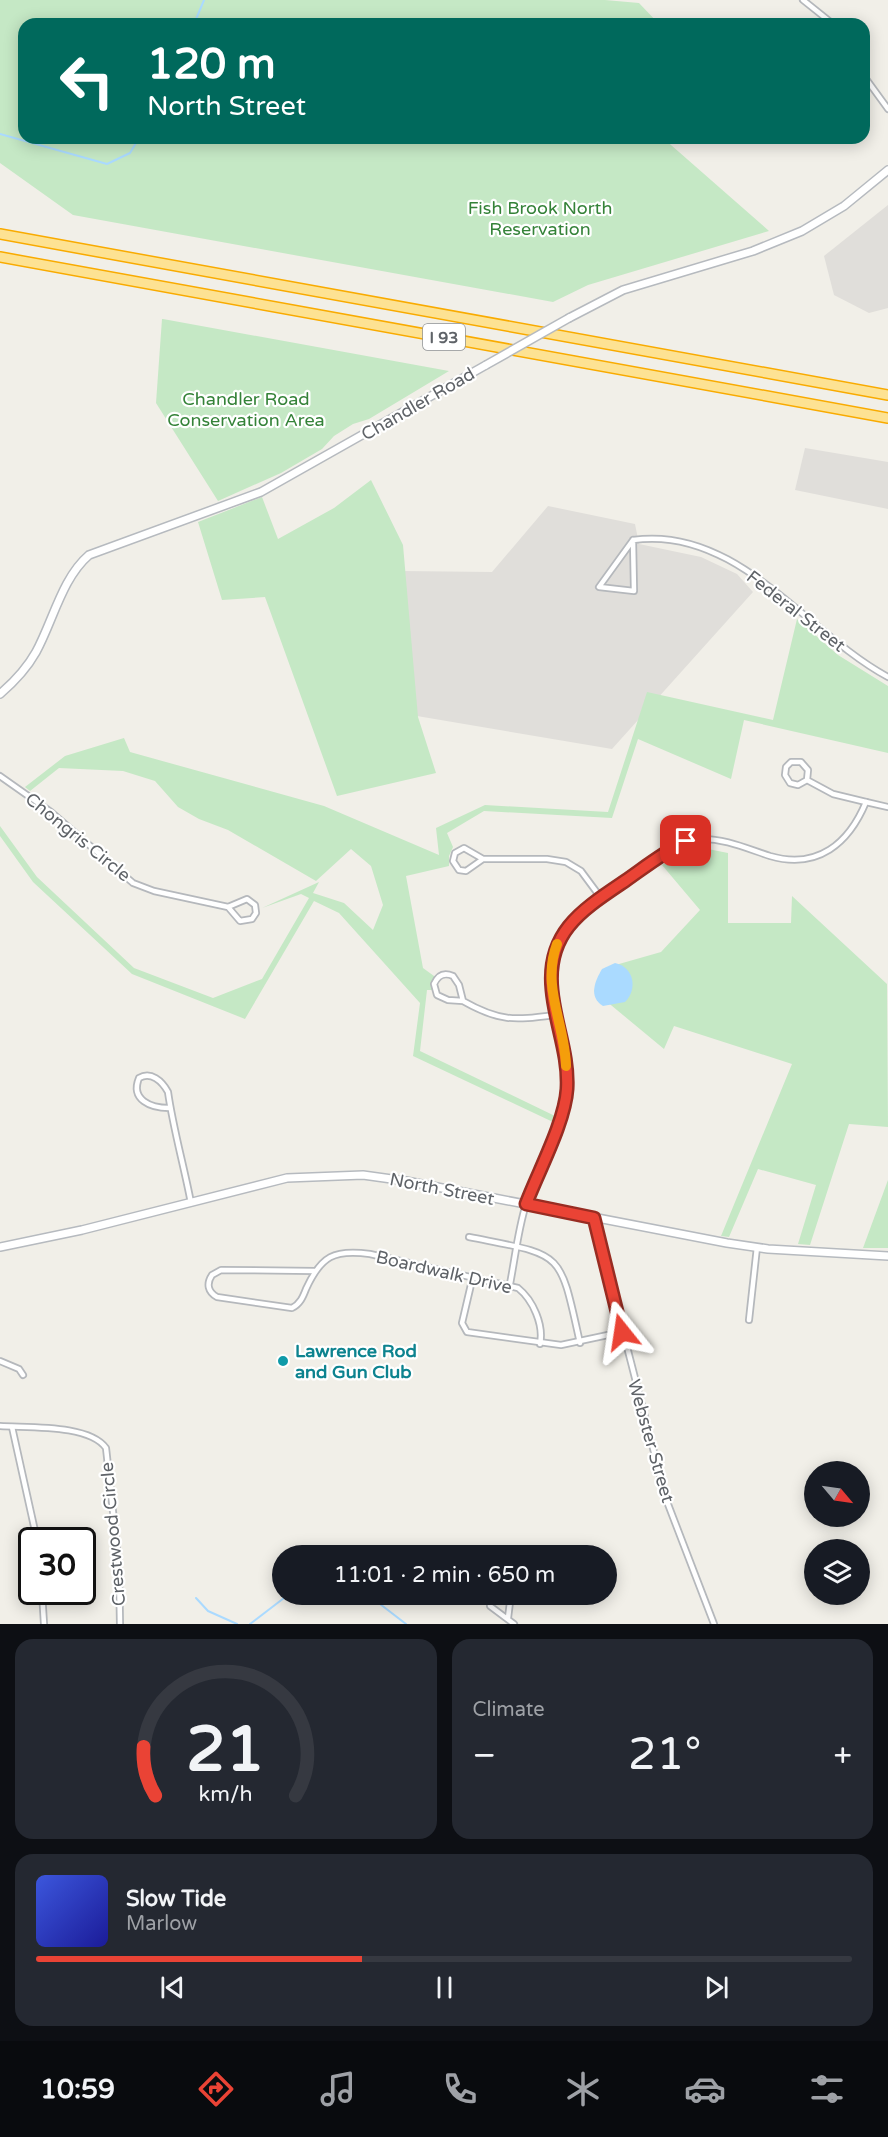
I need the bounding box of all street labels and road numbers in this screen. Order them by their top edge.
road number: I 93 [423,324,465,350]
street label: Chandler Road [357,363,479,445]
street label: Federal Street [742,566,850,657]
street label: Chongris Circle [21,788,135,886]
street label: North Street [388,1168,496,1210]
street label: Boardwalk Drive [374,1246,514,1298]
street label: Webster Street [623,1377,679,1505]
street label: Crestwood Circle [96,1461,130,1607]

